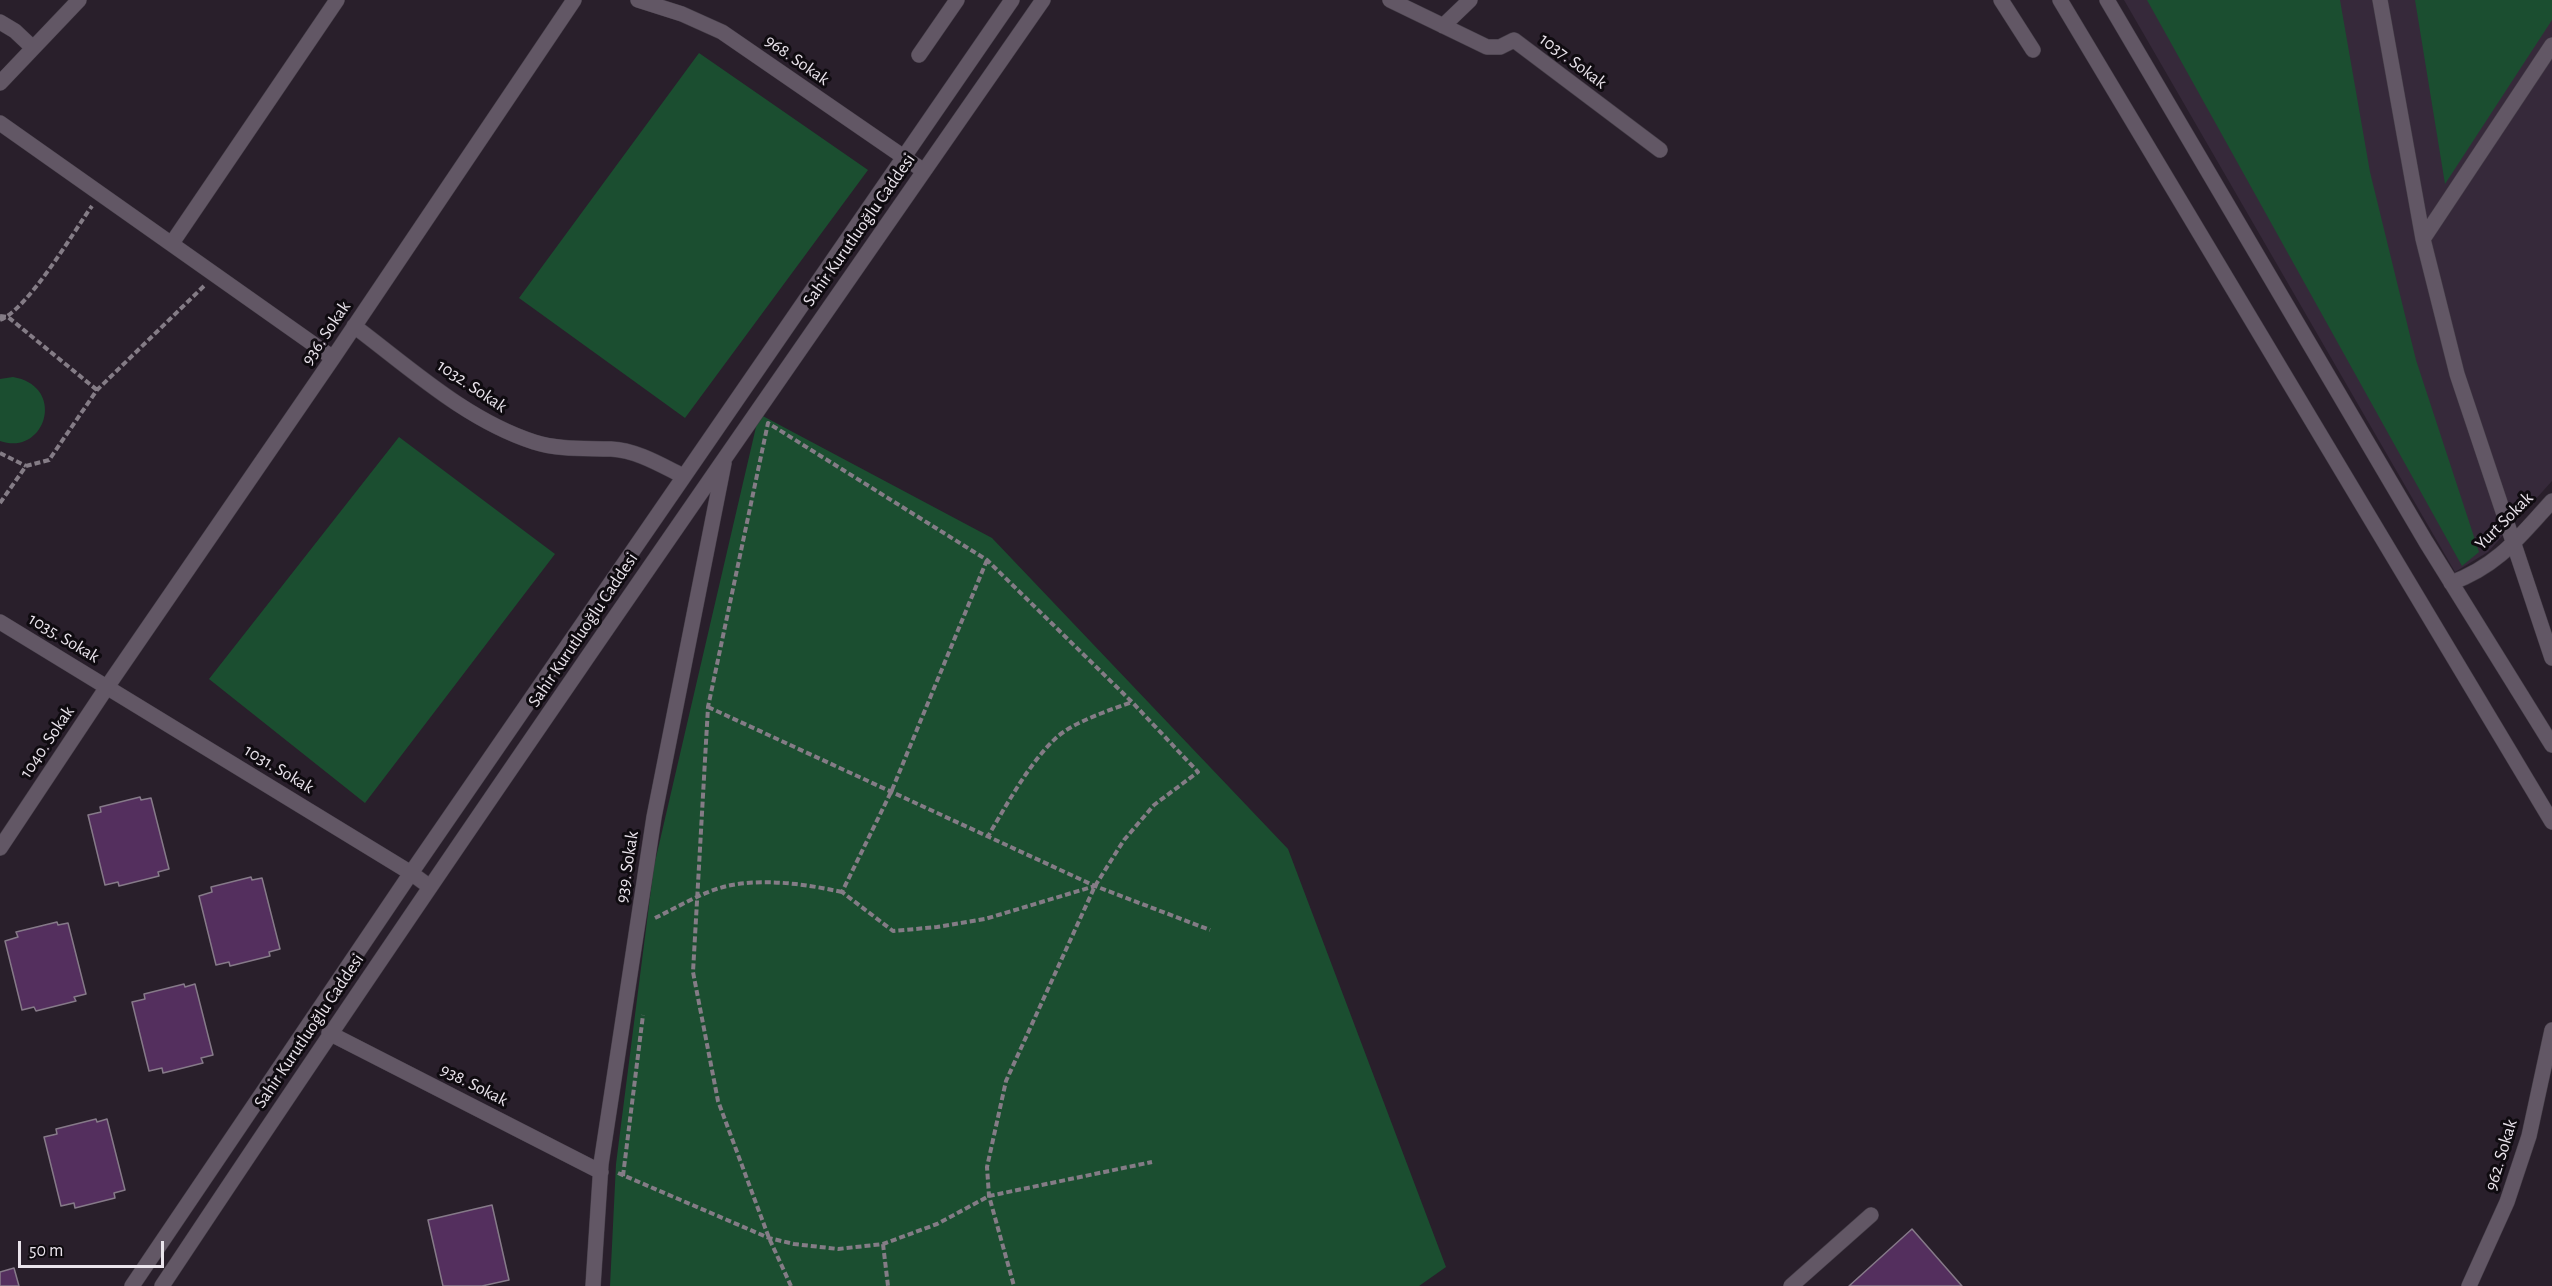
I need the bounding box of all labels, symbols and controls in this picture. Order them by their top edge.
street label: 1037. Sokak [1535,29,1611,93]
street label: 968. Sokak [761,30,833,90]
street label: Sahir Kurutluoğlu Caddesi [798,149,920,311]
street label: 936. Sokak [297,297,355,369]
street label: 1032. Sokak [433,355,511,417]
street label: Yurt Sokak [2470,487,2538,555]
street label: Sahir Kurutluoğlu Caddesi [523,549,643,711]
street label: 1035. Sokak [25,608,103,668]
street label: 1040. Sokak [15,702,79,782]
street label: 1031. Sokak [240,740,318,798]
street label: 939. Sokak [611,829,643,905]
street label: Sahir Kurutluoğlu Caddesi [249,950,369,1112]
street label: 938. Sokak [437,1059,511,1111]
street label: 962. Sokak [2480,1117,2522,1193]
scale bar [21,1229,166,1267]
text: 50 m [29,1242,63,1260]

